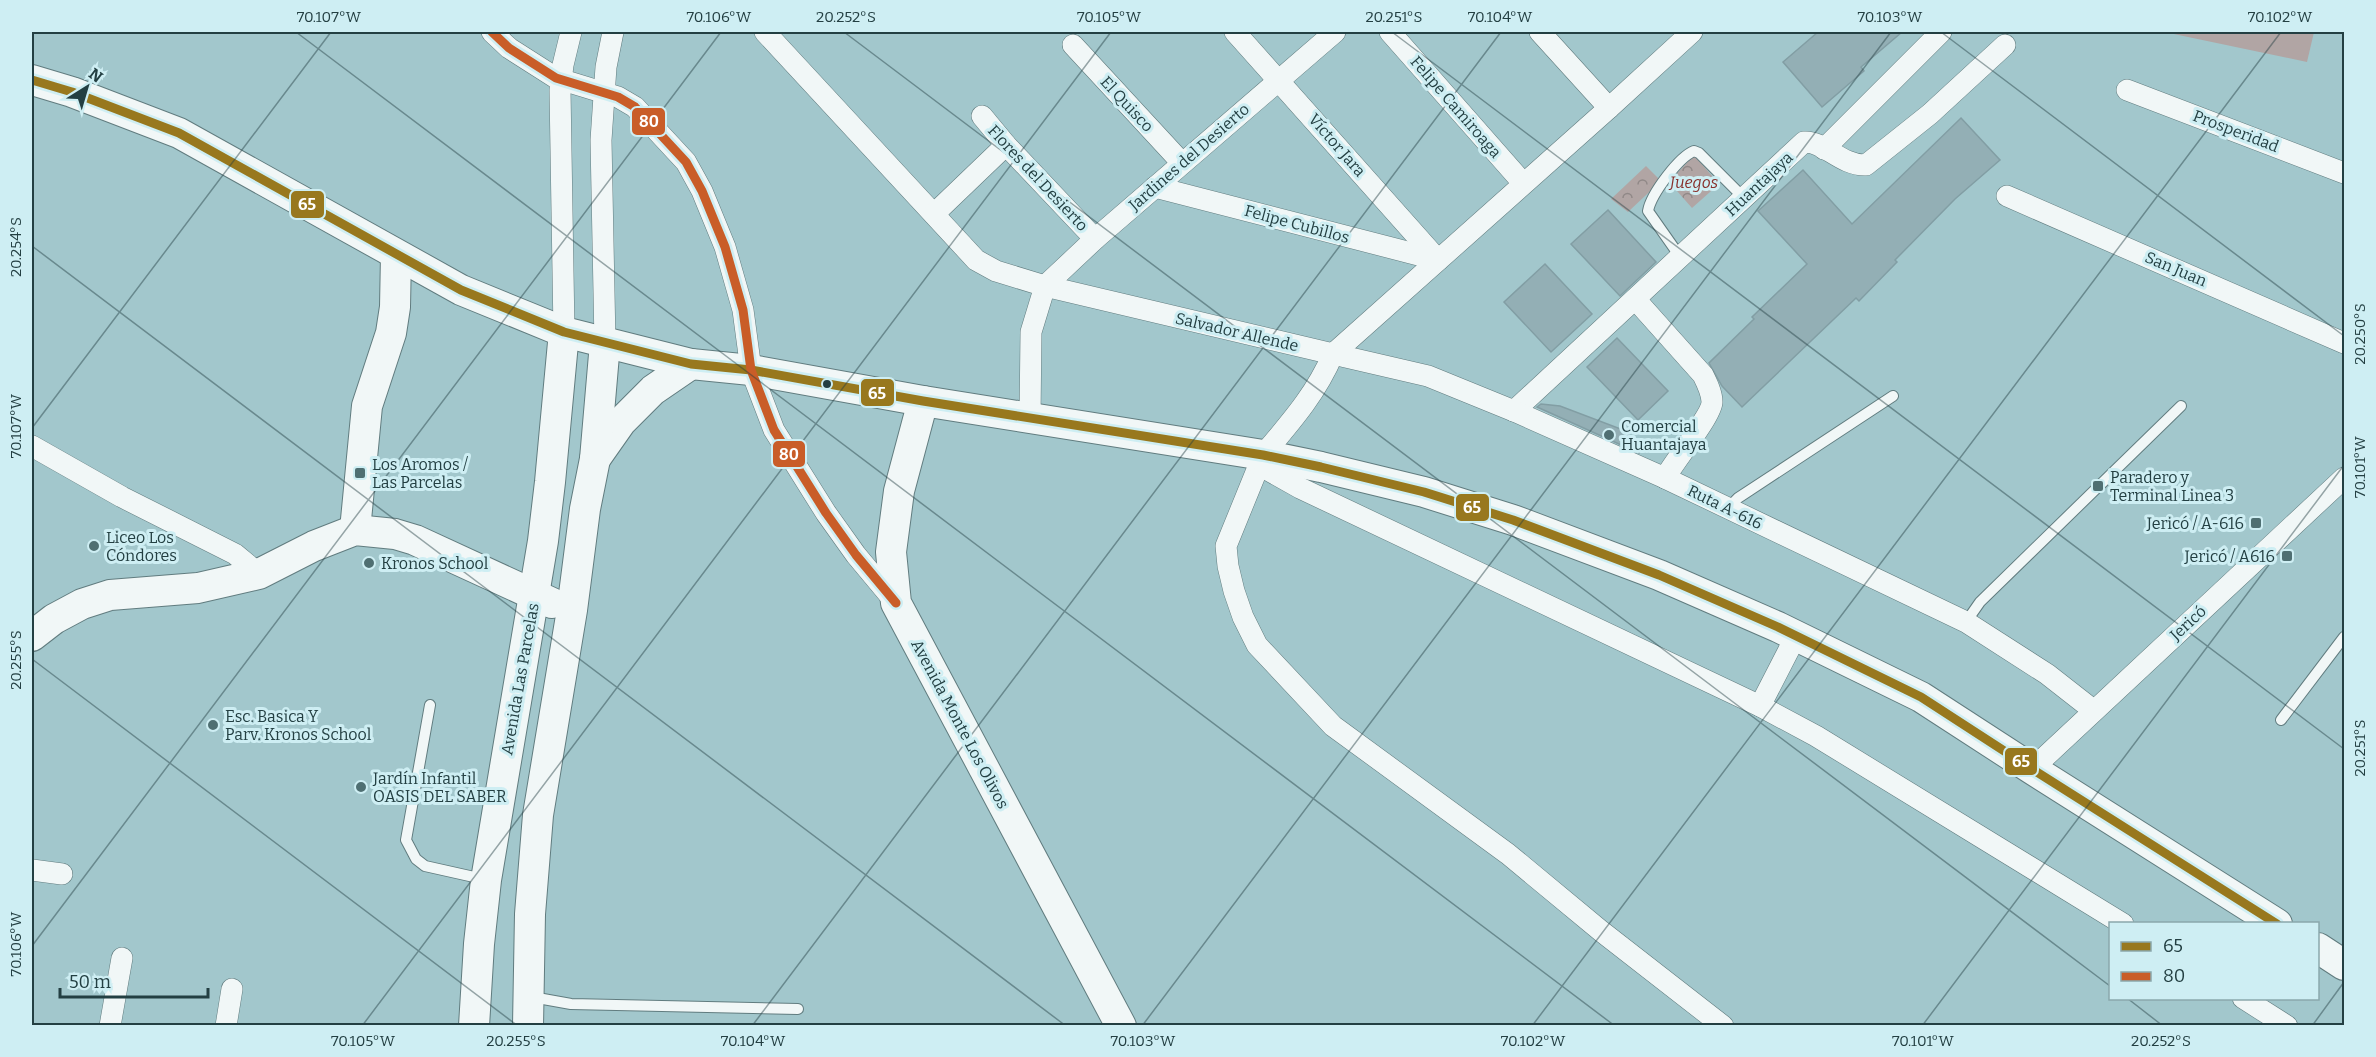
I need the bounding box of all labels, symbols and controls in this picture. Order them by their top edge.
text: 70.107°W [297,8,362,26]
text: 70.106°W [687,8,752,26]
text: 20.252°S [816,8,876,26]
text: 70.105°W [1077,8,1142,26]
text: 20.251°S [1365,8,1423,26]
text: 70.104°W [1468,8,1533,26]
text: 70.103°W [1857,8,1923,26]
text: 70.102°W [2248,8,2313,26]
street label: Felipe Camiroaga [1407,52,1506,162]
north arrow [57,57,117,117]
text: N [85,64,106,87]
street label: El Quisco [1096,72,1158,136]
street label: Jardines del Desierto [1124,99,1253,215]
street label: Prosperidad [2190,106,2282,156]
line badge: 80 [631,107,666,136]
street label: Víctor Jara [1304,110,1370,181]
text: 80 [639,112,659,131]
street label: Flores del Desierto [984,121,1092,235]
street label: Huantajaya [1721,148,1797,220]
park label: Juegos [1668,173,1719,192]
line badge: 65 [290,190,325,219]
text: 65 [298,195,316,214]
street label: Felipe Cubillos [1243,201,1351,247]
text: 20.254°S [7,217,25,277]
street label: San Juan [2142,248,2210,290]
text: 20.250°S [2351,303,2369,365]
street label: Salvador Allende [1174,309,1300,355]
unlabelled marker [821,378,833,390]
line badge: 65 [860,378,895,407]
text: 65 [868,384,886,403]
text: 70.107°W [7,393,25,458]
place label: Comercial Huantajaya [1621,417,1707,454]
marker: Comercial Huantajaya [1602,428,1616,442]
text: 70.101°W [2351,435,2369,498]
line badge: 80 [772,440,806,468]
text: 80 [779,445,799,464]
place label: Los Aromos / Las Parcelas [372,455,469,492]
marker: Los Aromos / Las Parcelas [353,466,367,480]
place label: Paradero y Terminal Linea 3 [2110,468,2234,505]
marker: Paradero y Terminal Linea 3 [2091,479,2105,493]
street label: Ruta A-616 [1684,481,1766,533]
line badge: 65 [1455,493,1490,522]
text: 65 [1463,498,1481,517]
place label: Jericó / A-616 [2146,514,2244,533]
marker: Jericó / A-616 [2249,516,2263,530]
place label: Liceo Los Cóndores [106,528,177,565]
marker: Liceo Los Cóndores [87,539,101,553]
place label: Jericó / A616 [2184,547,2275,566]
marker: Jericó / A616 [2280,549,2294,563]
place label: Kronos School [381,554,489,573]
marker: Kronos School [362,556,376,570]
street label: Avenida Las Parcelas [497,602,543,756]
street label: Jericó [2165,602,2210,645]
text: 20.255°S [7,630,25,690]
street label: Avenida Monte Los Olivos [907,636,1013,812]
place label: Esc. Basica Y Parv. Kronos School [225,707,372,744]
marker: Esc. Basica Y Parv. Kronos School [206,718,220,732]
text: 20.251°S [2351,719,2369,777]
line badge: 65 [2004,747,2038,776]
text: 65 [2012,752,2030,771]
place label: Jardín Infantil OASIS DEL SABER [372,769,507,806]
marker: Jardín Infantil OASIS DEL SABER [354,780,368,794]
text: 70.106°W [7,911,25,976]
legend [2109,922,2319,1000]
text: 65 [2163,935,2183,957]
scale bar [60,961,208,999]
text: 80 [2163,965,2185,987]
text: 50 m [69,971,111,993]
text: 70.105°W [331,1032,396,1050]
text: 20.255°S [486,1032,546,1050]
text: 70.104°W [721,1032,786,1050]
text: 70.103°W [1110,1032,1176,1050]
text: 70.102°W [1501,1032,1566,1050]
text: 70.101°W [1892,1032,1955,1050]
text: 20.252°S [2131,1032,2191,1050]

